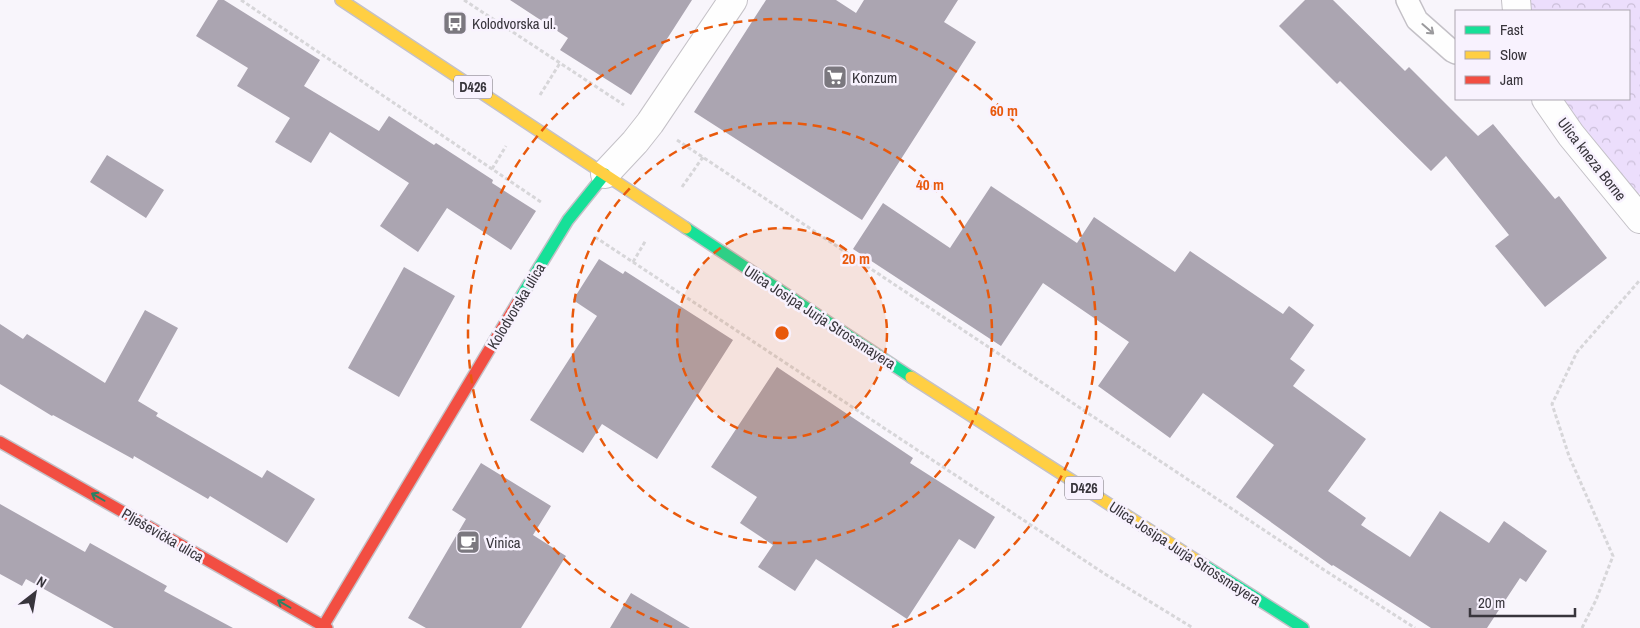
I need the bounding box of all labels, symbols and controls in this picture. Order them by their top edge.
bus stop icon: Kolodvorska ul. [442,10,468,36]
legend [1455,10,1630,100]
place label: Kolodvorska ul. [472,13,556,34]
text: Fast [1500,19,1524,40]
one-way arrow [1421,24,1434,35]
text: Slow [1500,44,1527,65]
supermarket icon: Konzum [822,64,848,90]
place label: Konzum [852,67,897,88]
text: Jam [1500,69,1523,90]
road number: D426 [454,75,492,98]
text: 60 m [990,100,1018,121]
street label: Ulica kneza Borne [1553,113,1631,205]
text: 40 m [916,174,944,195]
text: 20 m [842,248,870,269]
street label: Kolodvorska ulica [482,259,550,353]
street label: Ulica Josipa Jurja Strossmayera [740,260,900,374]
centre of rings [773,324,791,342]
road number: D426 [1065,476,1103,499]
one-way arrow [91,492,105,502]
street label: Ulica Josipa Jurja Strossmayera [1105,496,1265,610]
street label: Plješevička ulica [118,503,208,567]
cafe icon: Vinica [455,529,481,555]
place label: Vinica [486,532,521,553]
north arrow [10,568,60,618]
text: N [34,572,50,592]
scale bar [1470,586,1575,618]
text: 20 m [1478,592,1505,613]
one-way arrow [277,599,292,609]

